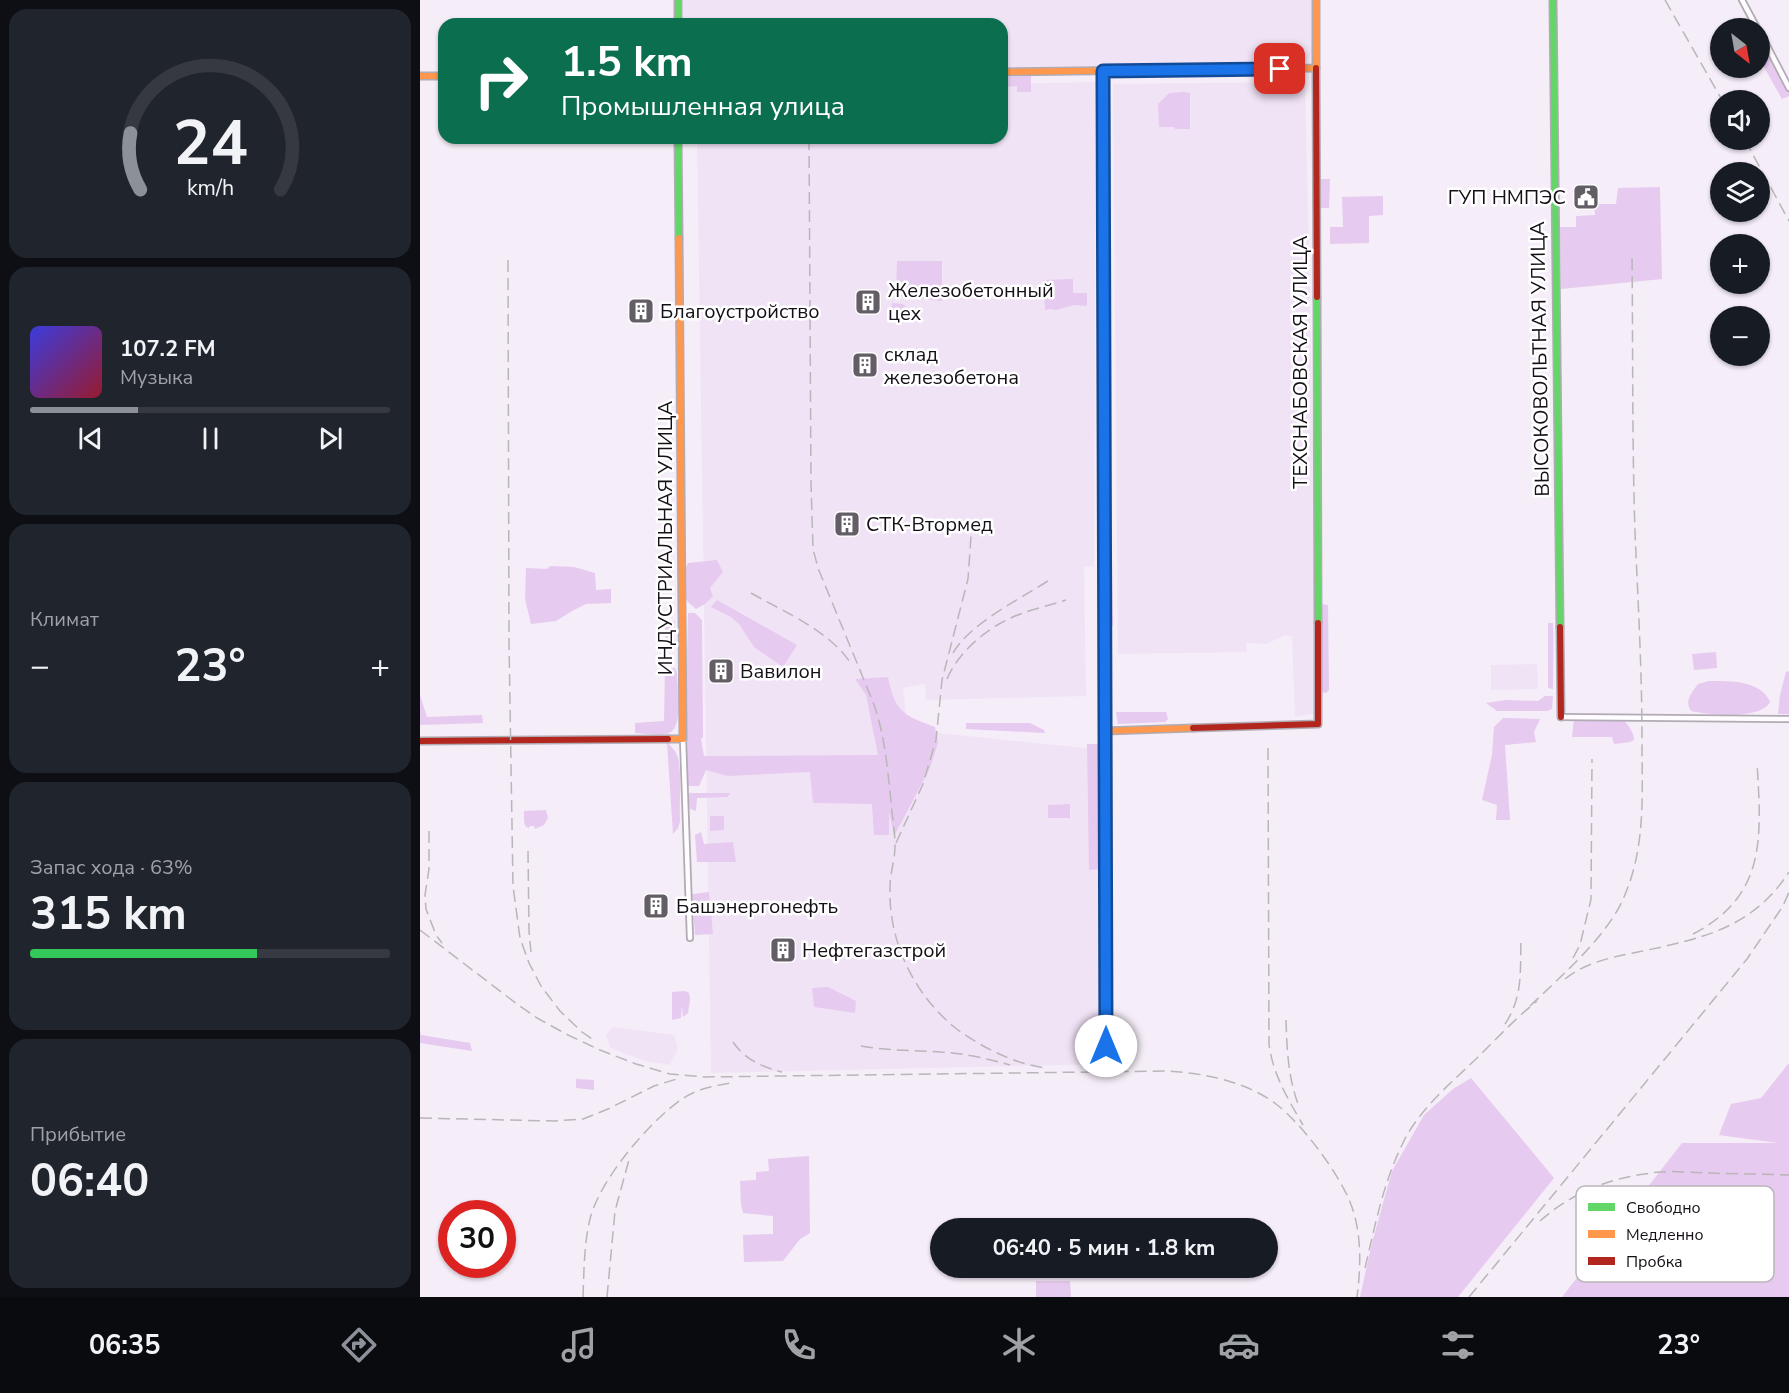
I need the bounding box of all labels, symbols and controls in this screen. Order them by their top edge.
north arrow [1710,18,1770,78]
map controls [1710,18,1770,366]
text: 1.5 km [561,34,693,91]
icon: right [462,42,540,120]
pin [1254,43,1305,94]
icon: arrive [1263,52,1296,85]
text: Промышленная улица [561,88,845,125]
button: sound [1710,90,1770,150]
text: 24 [173,101,247,186]
button: layers [1710,162,1770,222]
text: km/h [186,174,234,204]
public building icon: ГУП НМПЭС [1571,182,1601,212]
place label: ГУП НМПЭС [1448,184,1566,211]
street label: ВЫСОКОВОЛЬТНАЯ УЛИЦА [1524,221,1556,497]
button: + [1710,234,1770,294]
street label: ТЕХСНАБОВСКАЯ УЛИЦА [1287,235,1314,489]
place label: Железобетонный цех [888,277,1054,327]
building icon: Железобетонный цех [853,287,883,317]
building icon: Благоустройство [626,296,656,326]
place label: Благоустройство [660,298,820,325]
button: − [1710,306,1770,366]
text: 107.2 FM [120,334,216,364]
place label: склад железобетона [884,341,1019,391]
building icon: склад железобетона [850,350,880,380]
text: Музыка [120,364,193,391]
street label: ИНДУСТРИАЛЬНАЯ УЛИЦА [652,400,679,675]
icon: previous [74,422,107,455]
icon: pause [194,422,227,455]
icon: next [314,422,347,455]
building icon: СТК-Втормед [832,509,862,539]
place label: СТК-Втормед [866,511,993,538]
text: Климат [30,606,99,633]
text: 23° [174,636,246,697]
text: − [30,644,50,689]
text: + [370,644,390,689]
building icon: Вавилон [706,656,736,686]
place label: Вавилон [740,658,821,685]
text: Запас хода · 63% [30,854,193,881]
text: 315 km [30,884,187,945]
building icon: Башэнергонефть [641,891,671,921]
place label: Башэнергонефть [676,893,838,920]
building icon: Нефтегазстрой [768,935,798,965]
place label: Нефтегазстрой [802,937,946,964]
position arrow [1074,1014,1138,1078]
text: Прибытие [30,1121,126,1148]
text: 06:40 [30,1151,149,1212]
legend [1576,1186,1774,1282]
text: Свободно [1626,1197,1701,1219]
speed limit sign: 30 [438,1200,516,1278]
text: Медленно [1626,1224,1704,1246]
text: 06:40 · 5 мин · 1.8 km [993,1233,1215,1263]
text: Пробка [1626,1251,1683,1273]
icon: directions [338,1324,380,1366]
icon: music [558,1324,600,1366]
icon: phone [778,1324,820,1366]
icon: climate [998,1324,1040,1366]
icon: car [1218,1324,1260,1366]
icon: filters [1437,1324,1479,1366]
text: 06:35 [89,1327,160,1364]
text: 23° [1657,1327,1700,1364]

